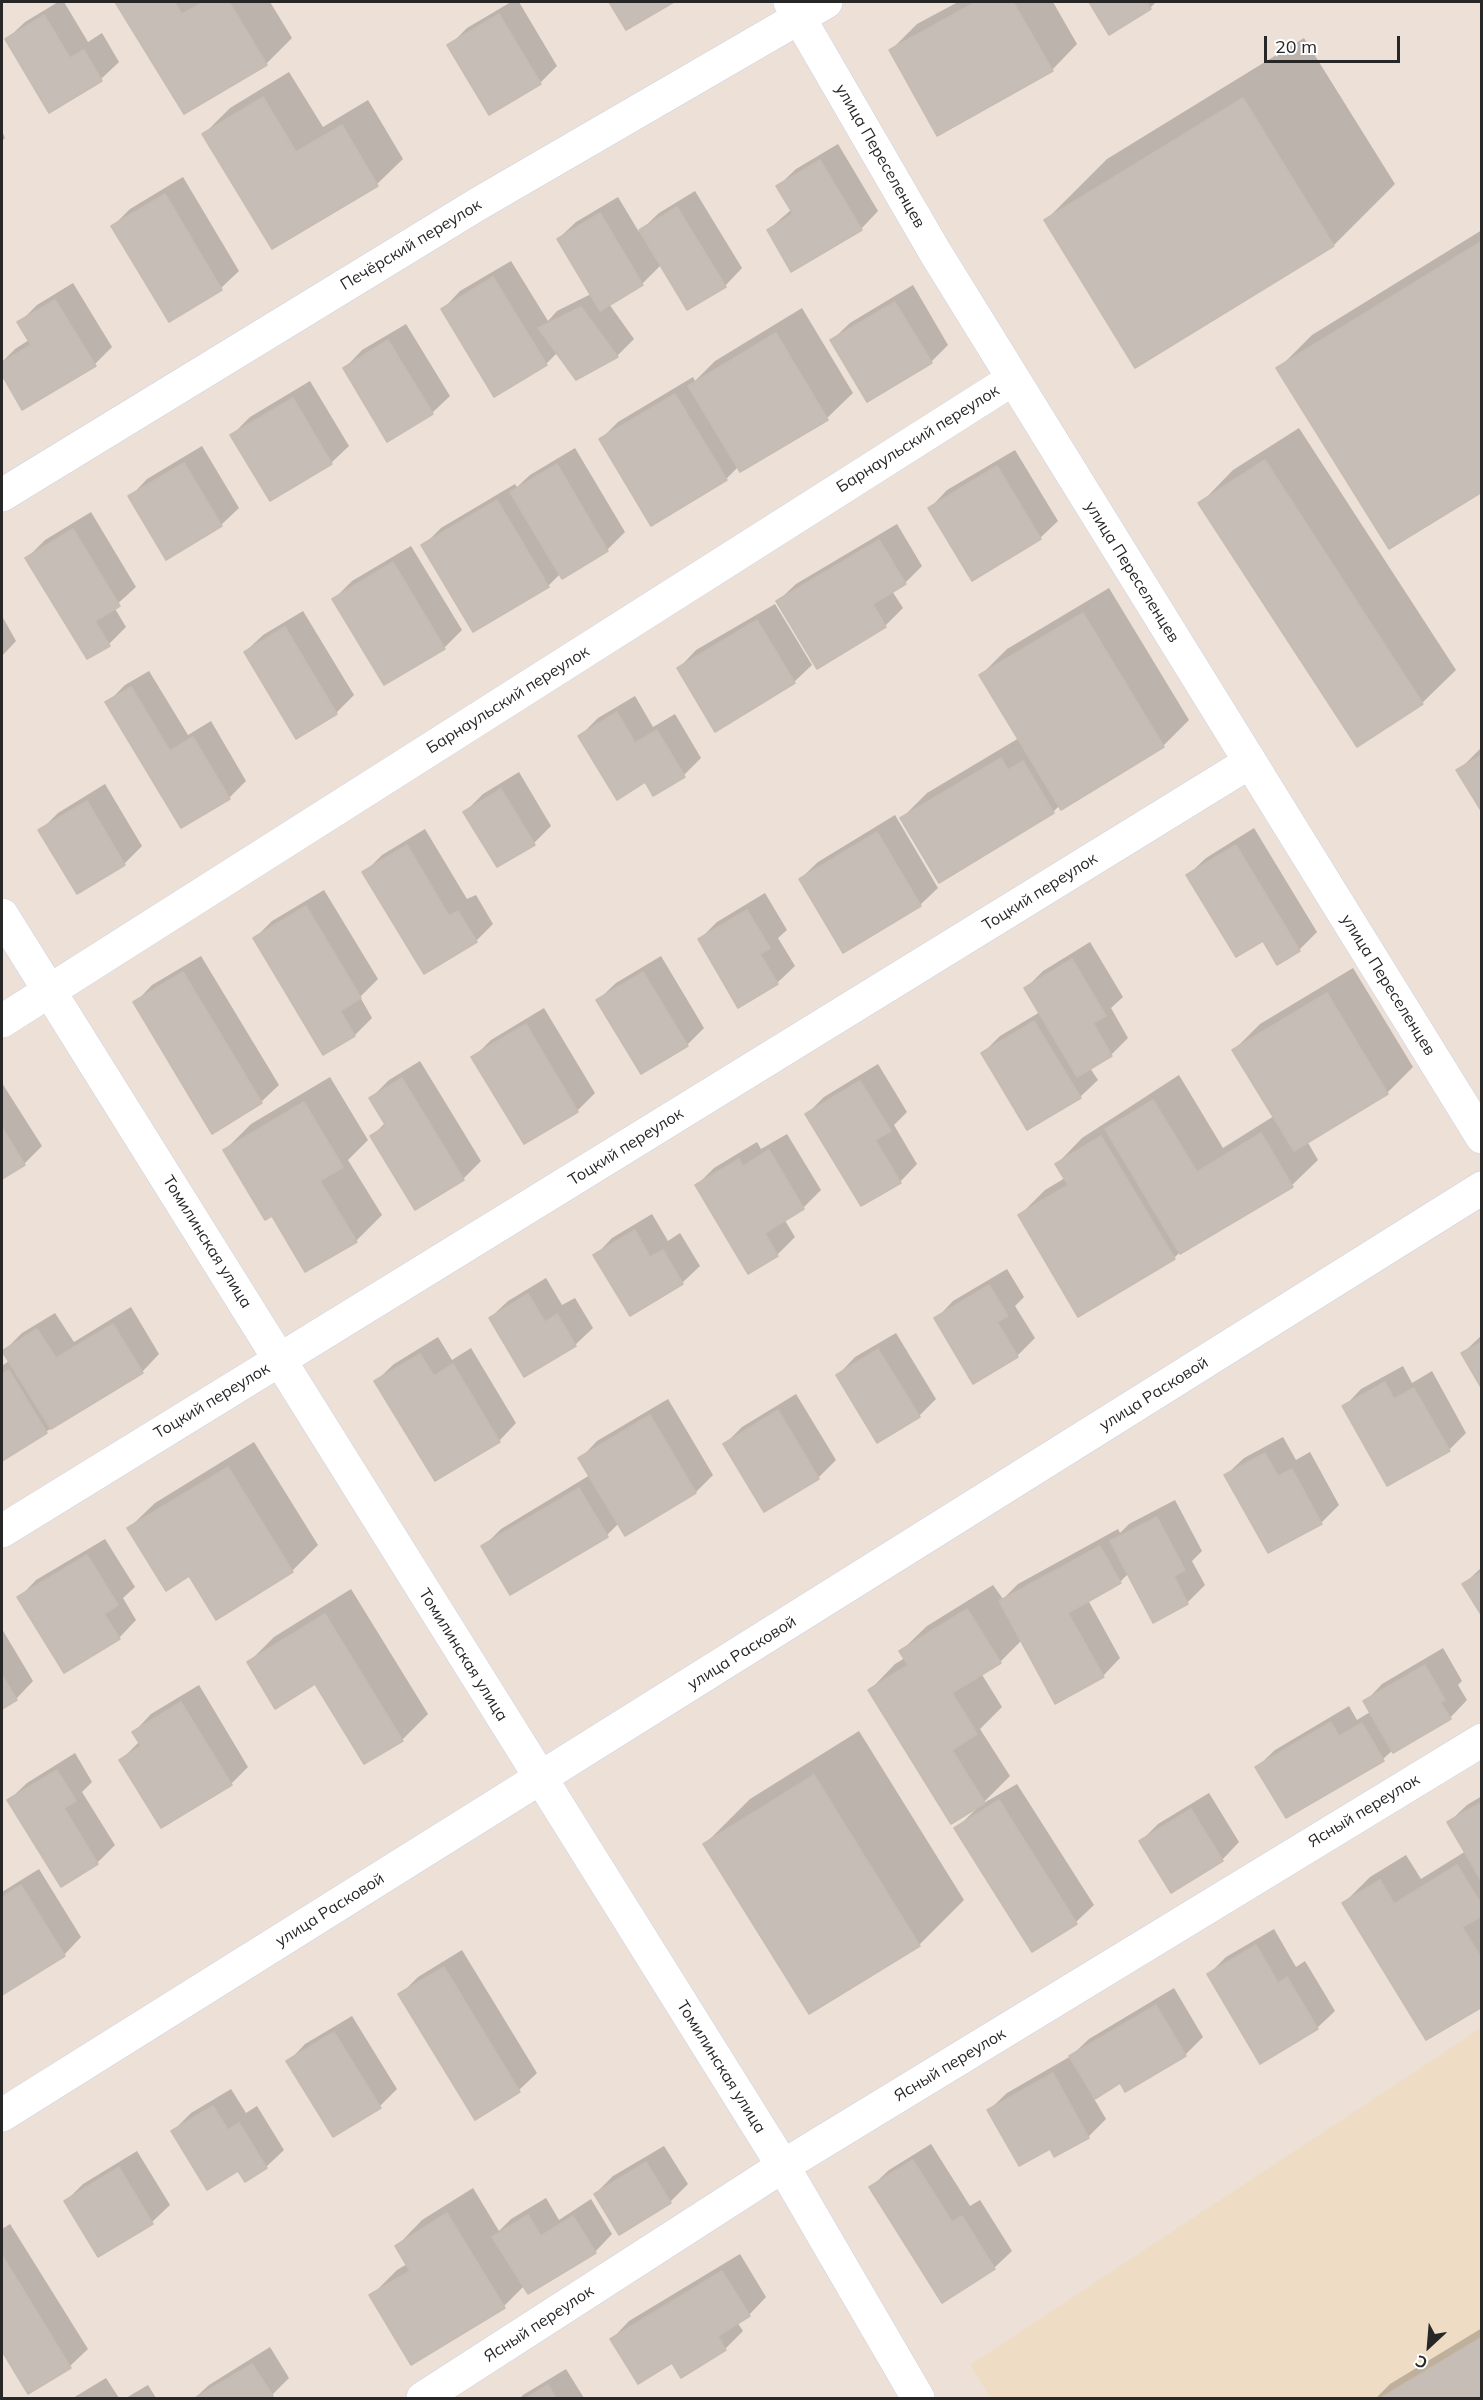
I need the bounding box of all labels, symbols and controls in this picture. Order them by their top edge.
scale bar [1267,24,1404,62]
text: 20 m [1275,35,1317,58]
street label: улица Переселенцев [831,81,929,231]
street label: Печёрский переулок [337,195,485,295]
street label: Барнаульский переулок [833,381,1003,497]
street label: улица Переселенцев [1081,498,1183,646]
street label: Барнаульский переулок [423,642,593,758]
street label: Тоцкий переулок [979,849,1101,935]
street label: улица Переселенцев [1337,911,1439,1059]
street label: Тоцкий переулок [565,1104,687,1190]
street label: Томилинская улица [158,1172,256,1312]
street label: улица Расковой [1096,1353,1212,1435]
street label: Тоцкий переулок [151,1359,273,1443]
street label: Томилинская улица [414,1585,512,1725]
street label: улица Расковой [684,1612,800,1694]
street label: Ясный переулок [1305,1770,1423,1852]
street label: улица Расковой [272,1869,388,1951]
street label: Томилинская улица [672,1997,770,2137]
street label: Ясный переулок [891,2024,1009,2106]
street label: Ясный переулок [481,2281,597,2367]
north arrow [1399,2316,1459,2376]
text: С [1412,2351,1430,2374]

